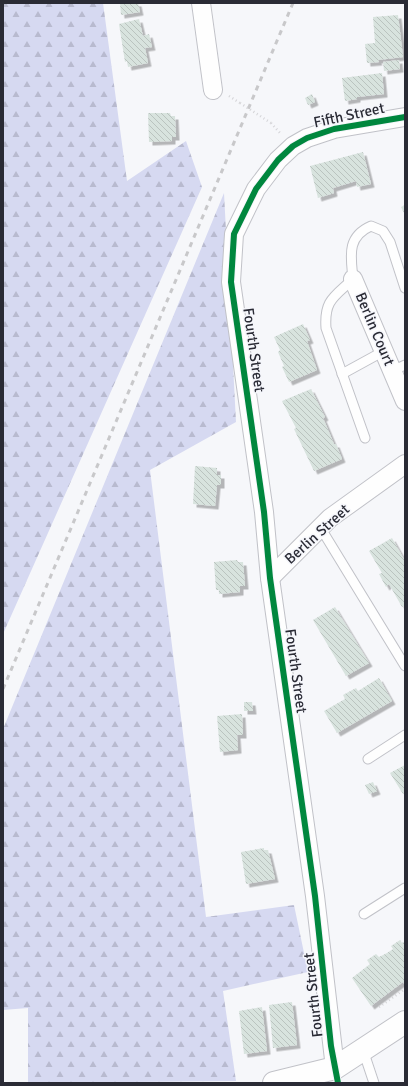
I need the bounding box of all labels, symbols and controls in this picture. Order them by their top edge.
street label: Fifth Street [312,99,386,131]
street label: Berlin Court [351,290,399,368]
street label: Fourth Street [239,307,269,393]
street label: Berlin Street [281,500,353,568]
street label: Fourth Street [281,628,311,714]
street label: Fourth Street [300,952,326,1038]

